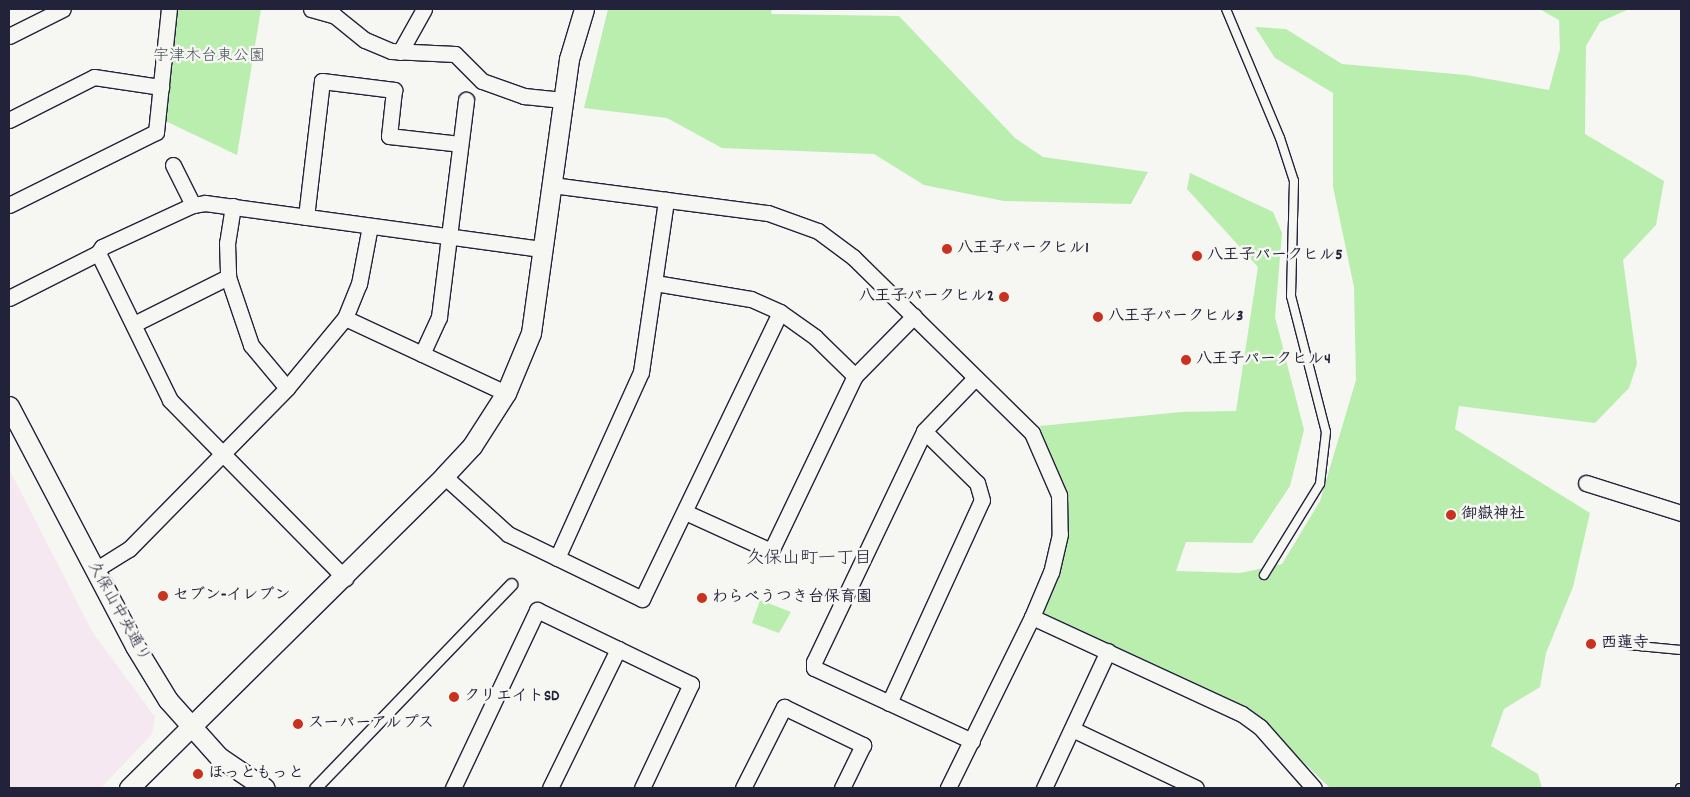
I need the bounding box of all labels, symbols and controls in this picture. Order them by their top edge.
park label: 宇津木台東公園 [153,47,265,67]
place label: 八王子パークヒル1 [957,239,1089,259]
marker: 八王子パークヒル1 [941,243,953,255]
place label: 八王子パークヒル5 [1207,246,1342,266]
marker: 八王子パークヒル5 [1191,250,1203,262]
place label: 八王子パークヒル2 [859,287,994,307]
marker: 八王子パークヒル2 [998,291,1010,303]
place label: 八王子パークヒル3 [1108,307,1243,327]
marker: 八王子パークヒル3 [1092,311,1104,323]
place label: 八王子パークヒル4 [1196,350,1331,370]
marker: 八王子パークヒル4 [1180,354,1192,366]
place label: 御嶽神社 [1461,505,1525,525]
marker: 御嶽神社 [1445,509,1457,521]
district label: 久保山町一丁目 [746,549,872,571]
street label: 久保山中央通り [82,558,154,666]
place label: セブン-イレブン [173,586,290,606]
place label: わらべうつき台保育園 [712,588,872,608]
marker: セブン-イレブン [157,590,169,602]
marker: わらべうつき台保育園 [696,592,708,604]
place label: 西蓮寺 [1601,634,1649,654]
marker: 西蓮寺 [1585,638,1597,650]
place label: クリエイトSD [464,687,559,707]
marker: クリエイトSD [448,691,460,703]
place label: スーパーアルプス [308,714,435,734]
marker: スーパーアルプス [292,718,304,730]
place label: ほっともっと [208,764,304,784]
marker: ほっともっと [192,768,204,780]

